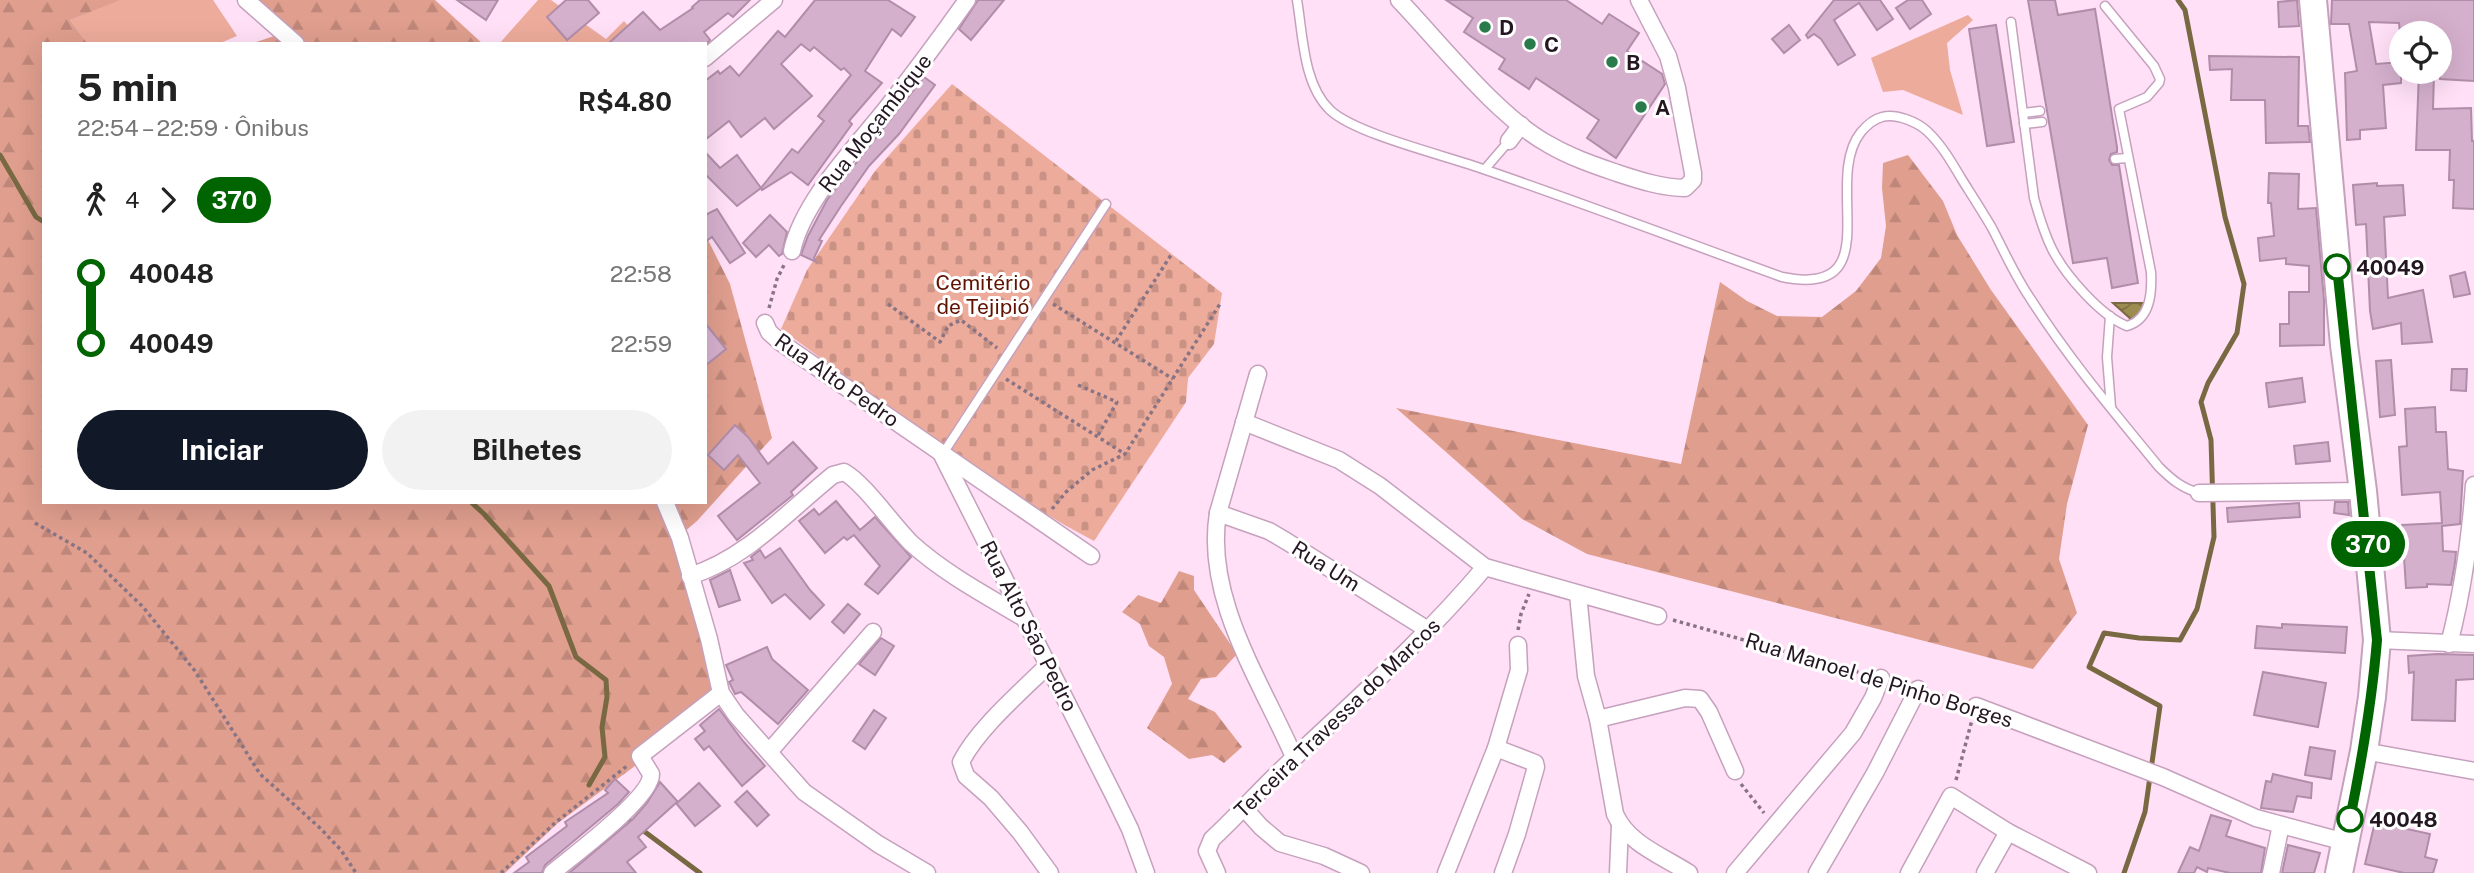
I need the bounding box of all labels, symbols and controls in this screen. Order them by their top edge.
place label: D [1499,15,1514,40]
marker: D [1477,19,1493,35]
map controls [2389,21,2452,84]
button: locate [2389,21,2452,84]
place label: C [1544,32,1559,57]
marker: C [1522,36,1538,52]
street label: Rua Moçambique [813,49,937,197]
place label: B [1626,50,1640,75]
marker: B [1604,54,1620,70]
text: 5 min [77,65,178,110]
text: R$4.80 [578,86,672,117]
place label: A [1655,95,1670,120]
marker: A [1633,99,1649,115]
text: 22:54 – 22:59 · Ônibus [77,114,309,141]
icon: walk [77,181,115,219]
icon: forward [149,181,187,219]
text: 4 [125,186,139,213]
text: 370 [211,186,257,214]
marker: 40049 [2324,254,2350,280]
place label: 40049 [2356,255,2424,280]
text: 40048 [129,258,214,289]
text: 22:58 [610,260,672,287]
park label: Cemitério de Tejipió [936,270,1030,319]
text: 40049 [129,328,214,359]
street label: Rua Alto Pedro [770,328,904,432]
text: 22:59 [610,330,672,357]
button: Iniciar [77,410,368,490]
button: Bilhetes [382,410,672,490]
line badge: 370 [2328,521,2408,567]
text: 370 [2345,530,2391,558]
street label: Rua Um [1287,535,1365,597]
street label: Rua Alto São Pedro [975,536,1083,716]
street label: Terceira Travessa do Marcos [1229,613,1445,823]
street label: Rua Manoel de Pinho Borges [1742,627,2016,733]
marker: 40048 [2337,806,2363,832]
place label: 40048 [2369,807,2438,832]

